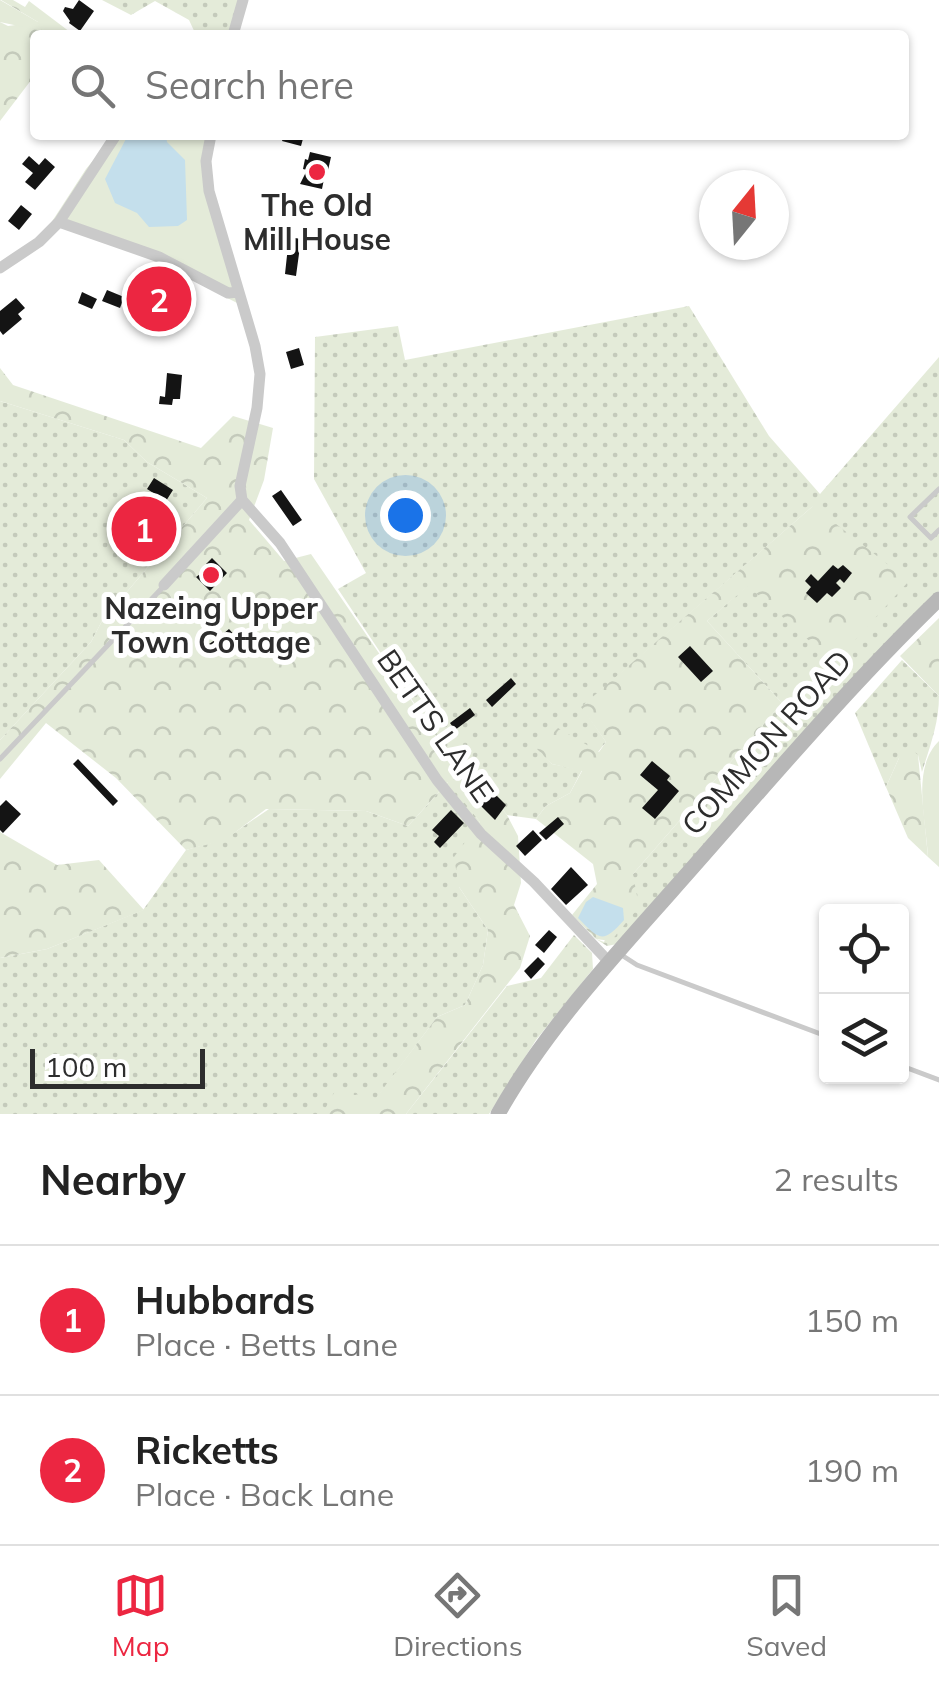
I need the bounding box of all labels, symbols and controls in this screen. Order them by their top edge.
search box [30,30,909,140]
icon: search [65,58,120,113]
text: Search here [145,61,354,109]
marker: The Old Mill House [306,161,328,183]
north arrow [699,170,789,260]
place label: The Old Mill House [243,186,391,258]
pin: 2 [126,262,192,336]
your location [380,490,431,541]
pin: 1 [112,492,176,566]
marker: Nazeing Upper Town Cottage [200,564,222,586]
place label: Nazeing Upper Town Cottage [104,589,318,661]
street label: BETTS LANE [369,642,502,809]
street label: COMMON ROAD [673,642,859,843]
map controls [819,904,909,1084]
button: locate [819,904,909,994]
button: layers [819,994,909,1084]
scale bar [30,1044,205,1088]
text: 100 m [45,1049,127,1084]
text: Nearby [40,1153,186,1206]
text: 2 results [774,1159,899,1199]
text: Hubbards [135,1276,315,1324]
text: 1 [63,1300,82,1340]
text: 150 m [805,1300,899,1340]
text: Place · Betts Lane [135,1324,398,1364]
text: Ricketts [135,1426,279,1474]
text: 2 [63,1450,82,1490]
text: 190 m [805,1450,899,1490]
text: Place · Back Lane [135,1474,394,1514]
tab: Map [112,1568,169,1663]
tab: Directions [393,1568,523,1663]
tab: Saved [746,1568,827,1663]

